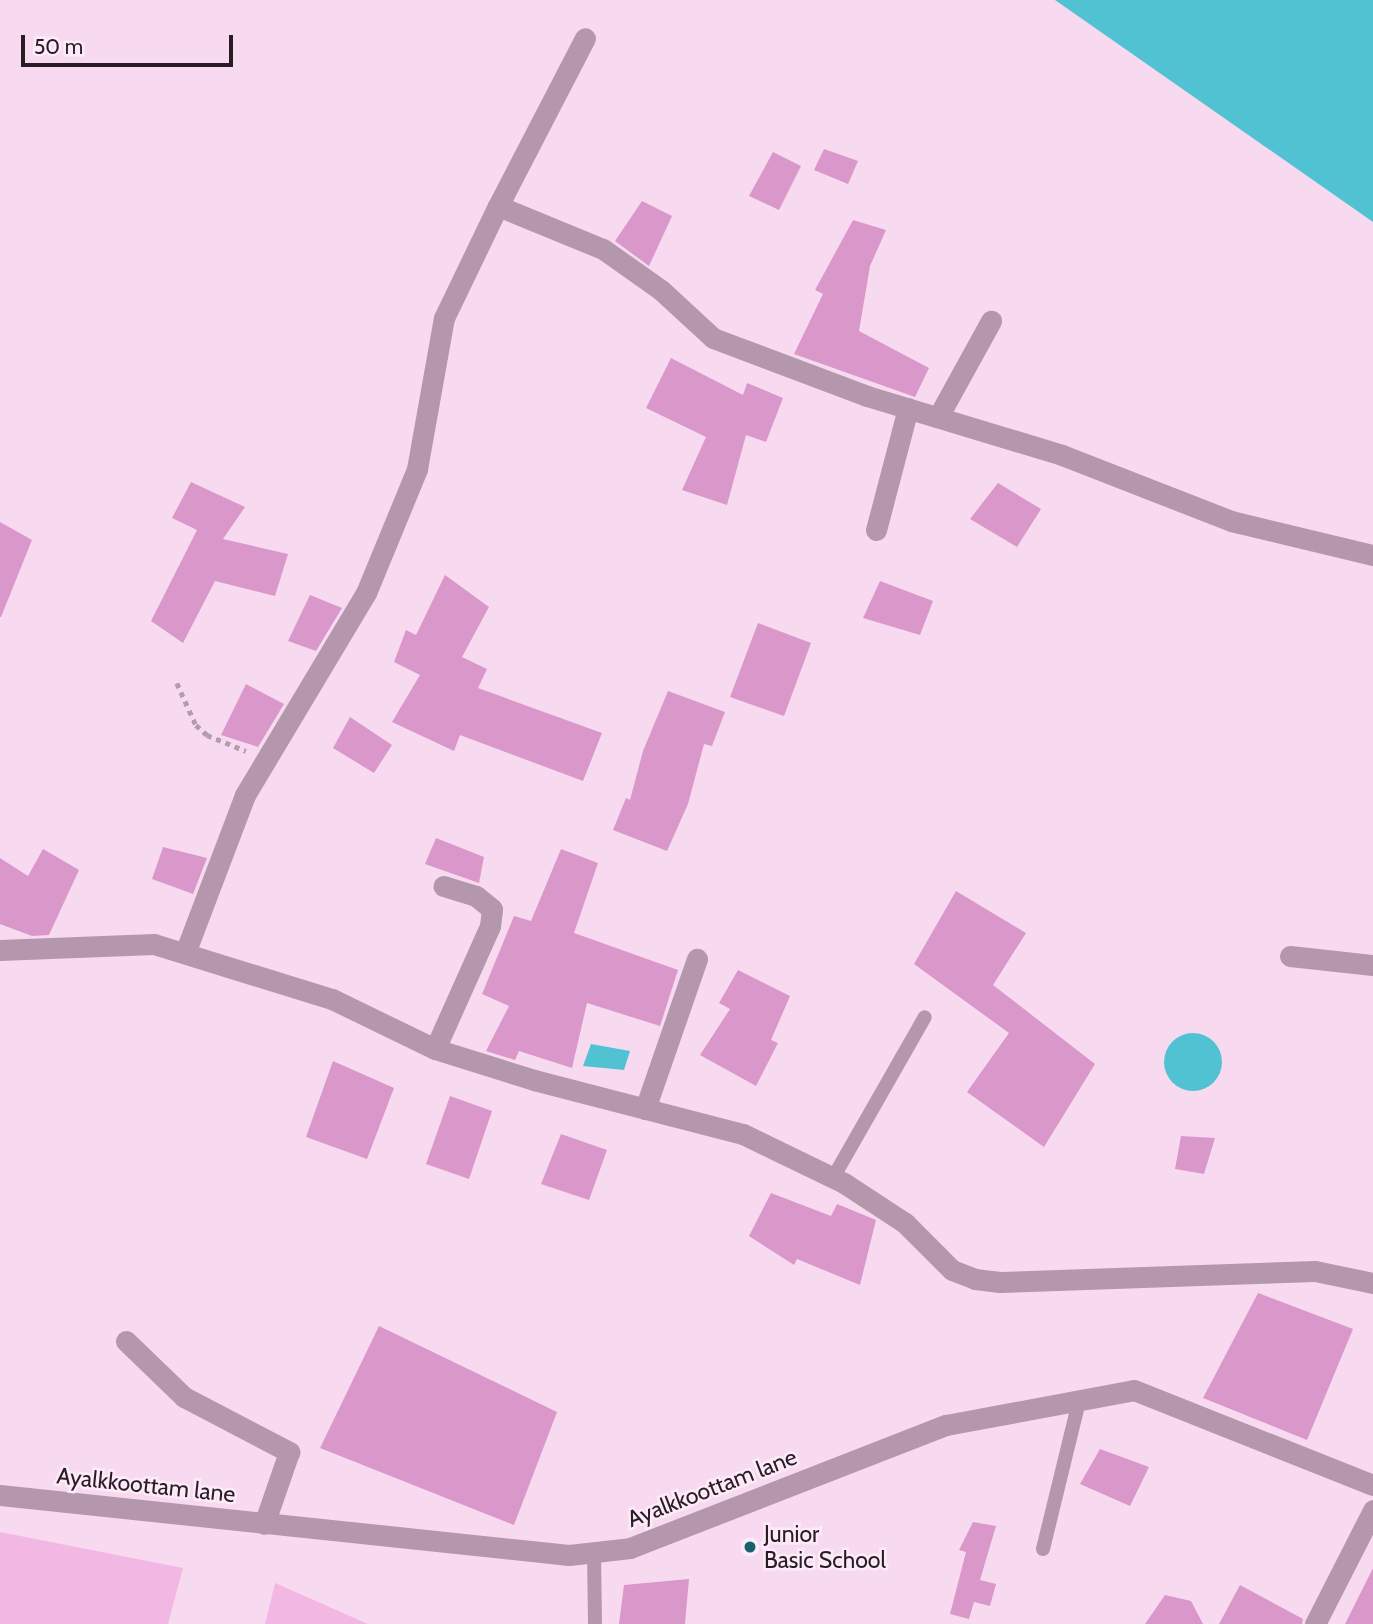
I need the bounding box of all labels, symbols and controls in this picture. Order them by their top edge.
scale bar [24,21,236,65]
text: 50 m [34,34,83,59]
street label: Ayalkkoottam lane [623,1443,801,1533]
street label: Ayalkkoottam lane [55,1462,237,1508]
place label: Junior Basic School [764,1520,886,1574]
marker: Junior Basic School [742,1539,758,1555]

